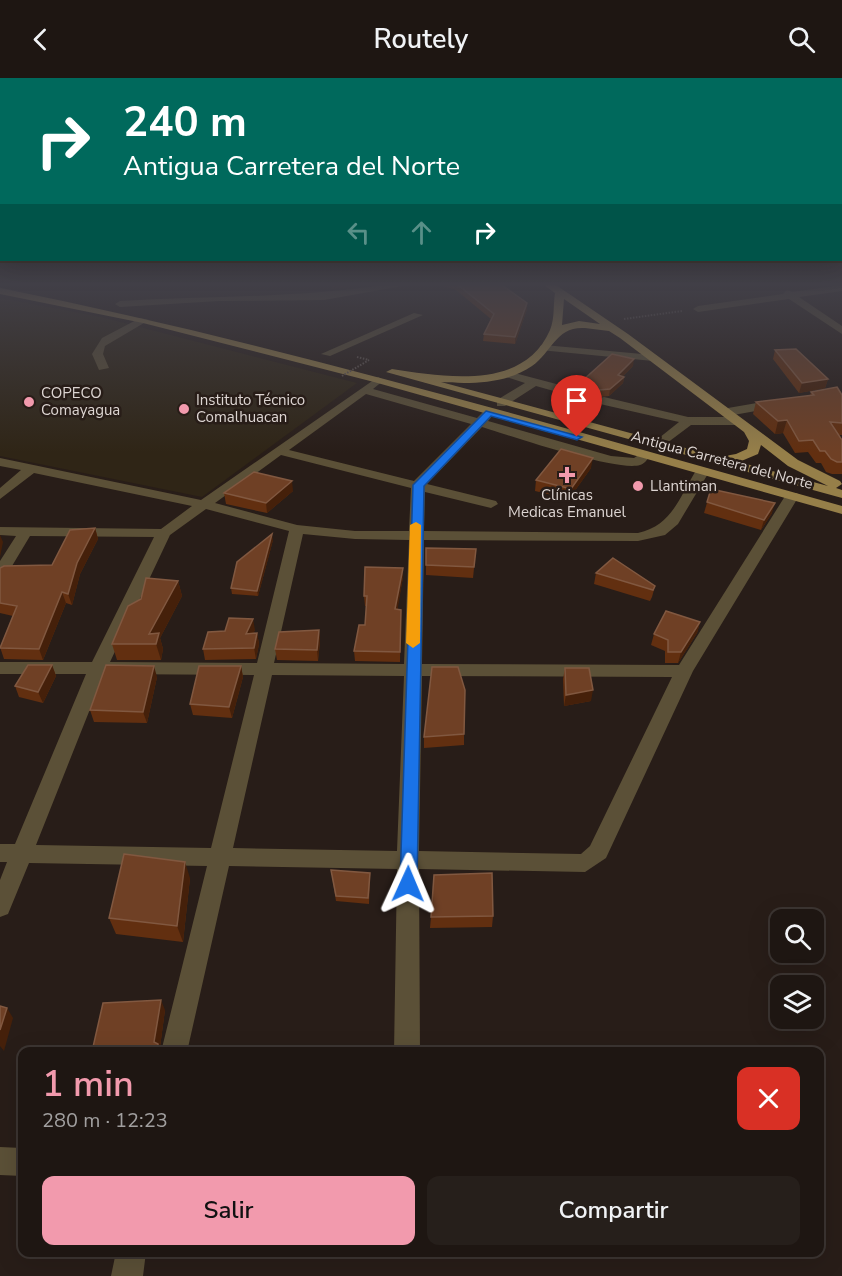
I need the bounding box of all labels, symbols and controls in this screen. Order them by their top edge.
text: Routely [374,21,468,58]
icon: back [24,23,57,56]
icon: search [785,23,818,56]
text: 240 m [123,94,247,151]
icon: right [24,102,102,180]
text: Antigua Carretera del Norte [123,148,460,185]
icon: left [342,216,375,249]
icon: ahead [405,216,438,249]
icon: right [468,216,501,249]
pin [551,375,602,437]
place label: COPECO Comayagua [41,383,120,420]
icon: arrive [560,384,593,417]
place label: Instituto Técnico Comalhuacan [196,390,305,427]
marker: COPECO Comayagua [22,395,36,409]
marker: Instituto Técnico Comalhuacan [177,402,191,416]
street label: Antigua Carretera del Norte [629,426,815,494]
marker: Clínicas Medicas Emanuel [558,466,576,484]
place label: Llantiman [650,476,717,496]
marker: Llantiman [631,479,645,493]
place label: Clínicas Medicas Emanuel [508,485,626,522]
position arrow [376,852,440,916]
map controls [770,909,824,1029]
button: search [770,909,824,963]
button: layers [770,975,824,1029]
text: 1 min [42,1060,134,1109]
button: close [737,1067,800,1130]
text: 280 m · 12:23 [42,1107,168,1134]
button: Salir [42,1176,415,1245]
button: Compartir [427,1176,800,1245]

